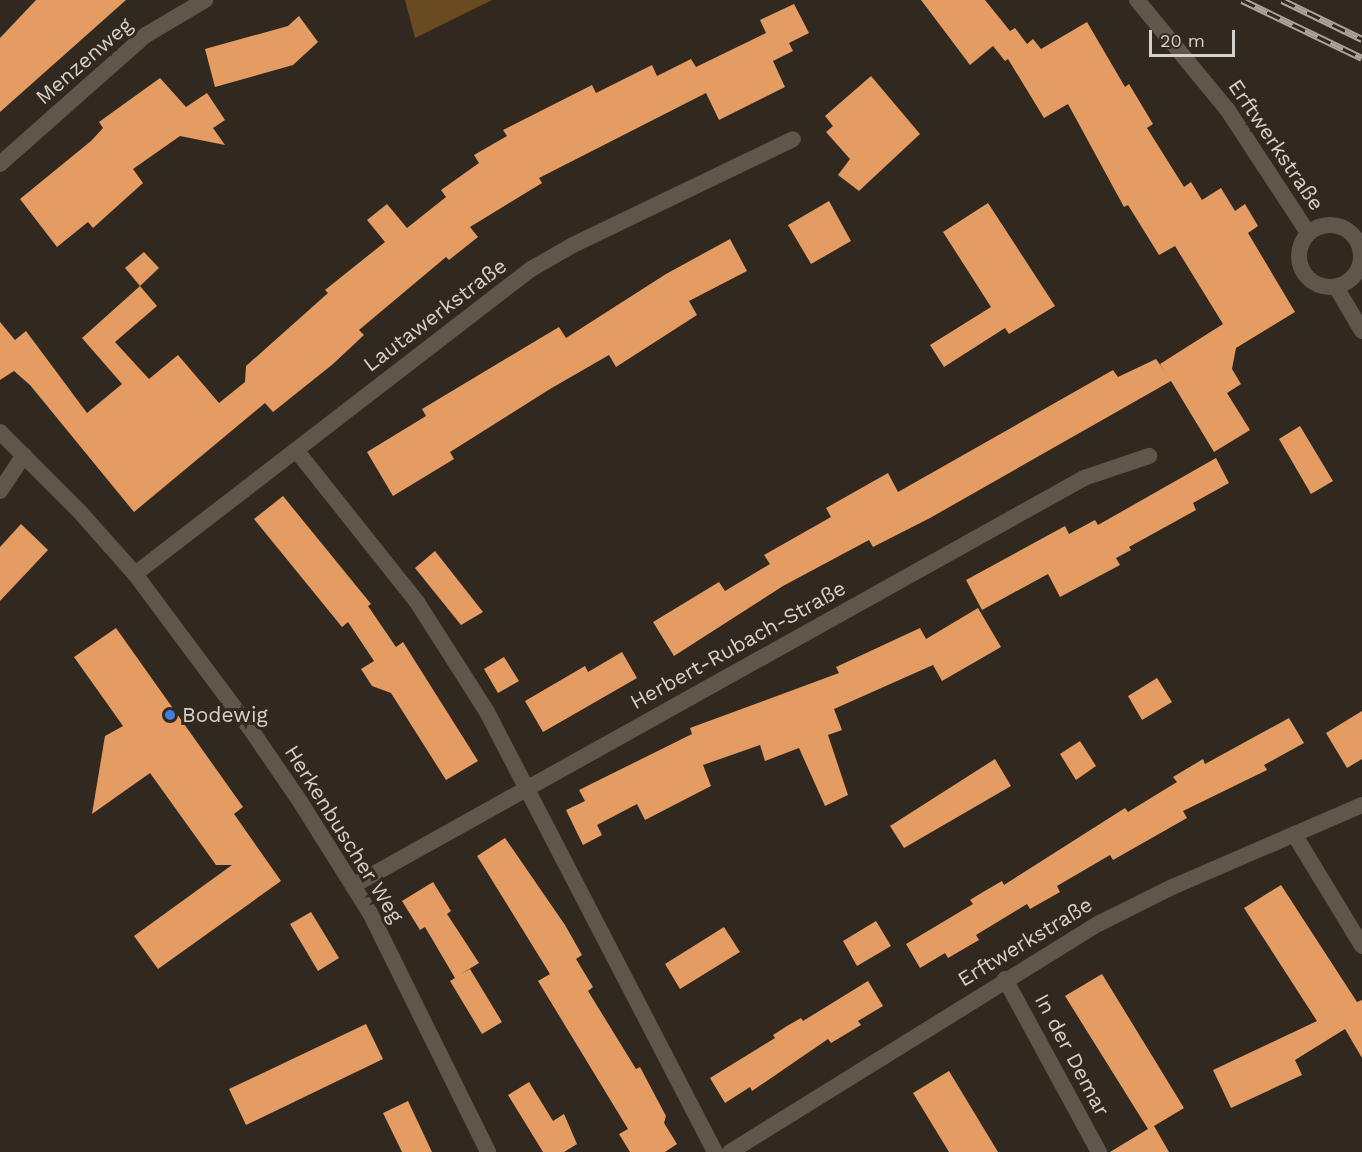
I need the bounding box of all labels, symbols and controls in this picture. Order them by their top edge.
street label: Menzenweg [31,12,137,110]
scale bar [1152,18,1238,56]
text: 20 m [1160,30,1205,51]
street label: Erftwerkstraße [1223,75,1329,215]
street label: Lautawerkstraße [359,253,511,377]
street label: Herbert-Rubach-Straße [626,575,850,715]
place label: Bodewig [182,702,268,728]
marker: Bodewig [163,708,177,722]
street label: Herkenbuscher Weg [279,740,409,928]
street label: Erftwerkstraße [953,892,1097,992]
street label: In der Demar [1029,989,1115,1121]

